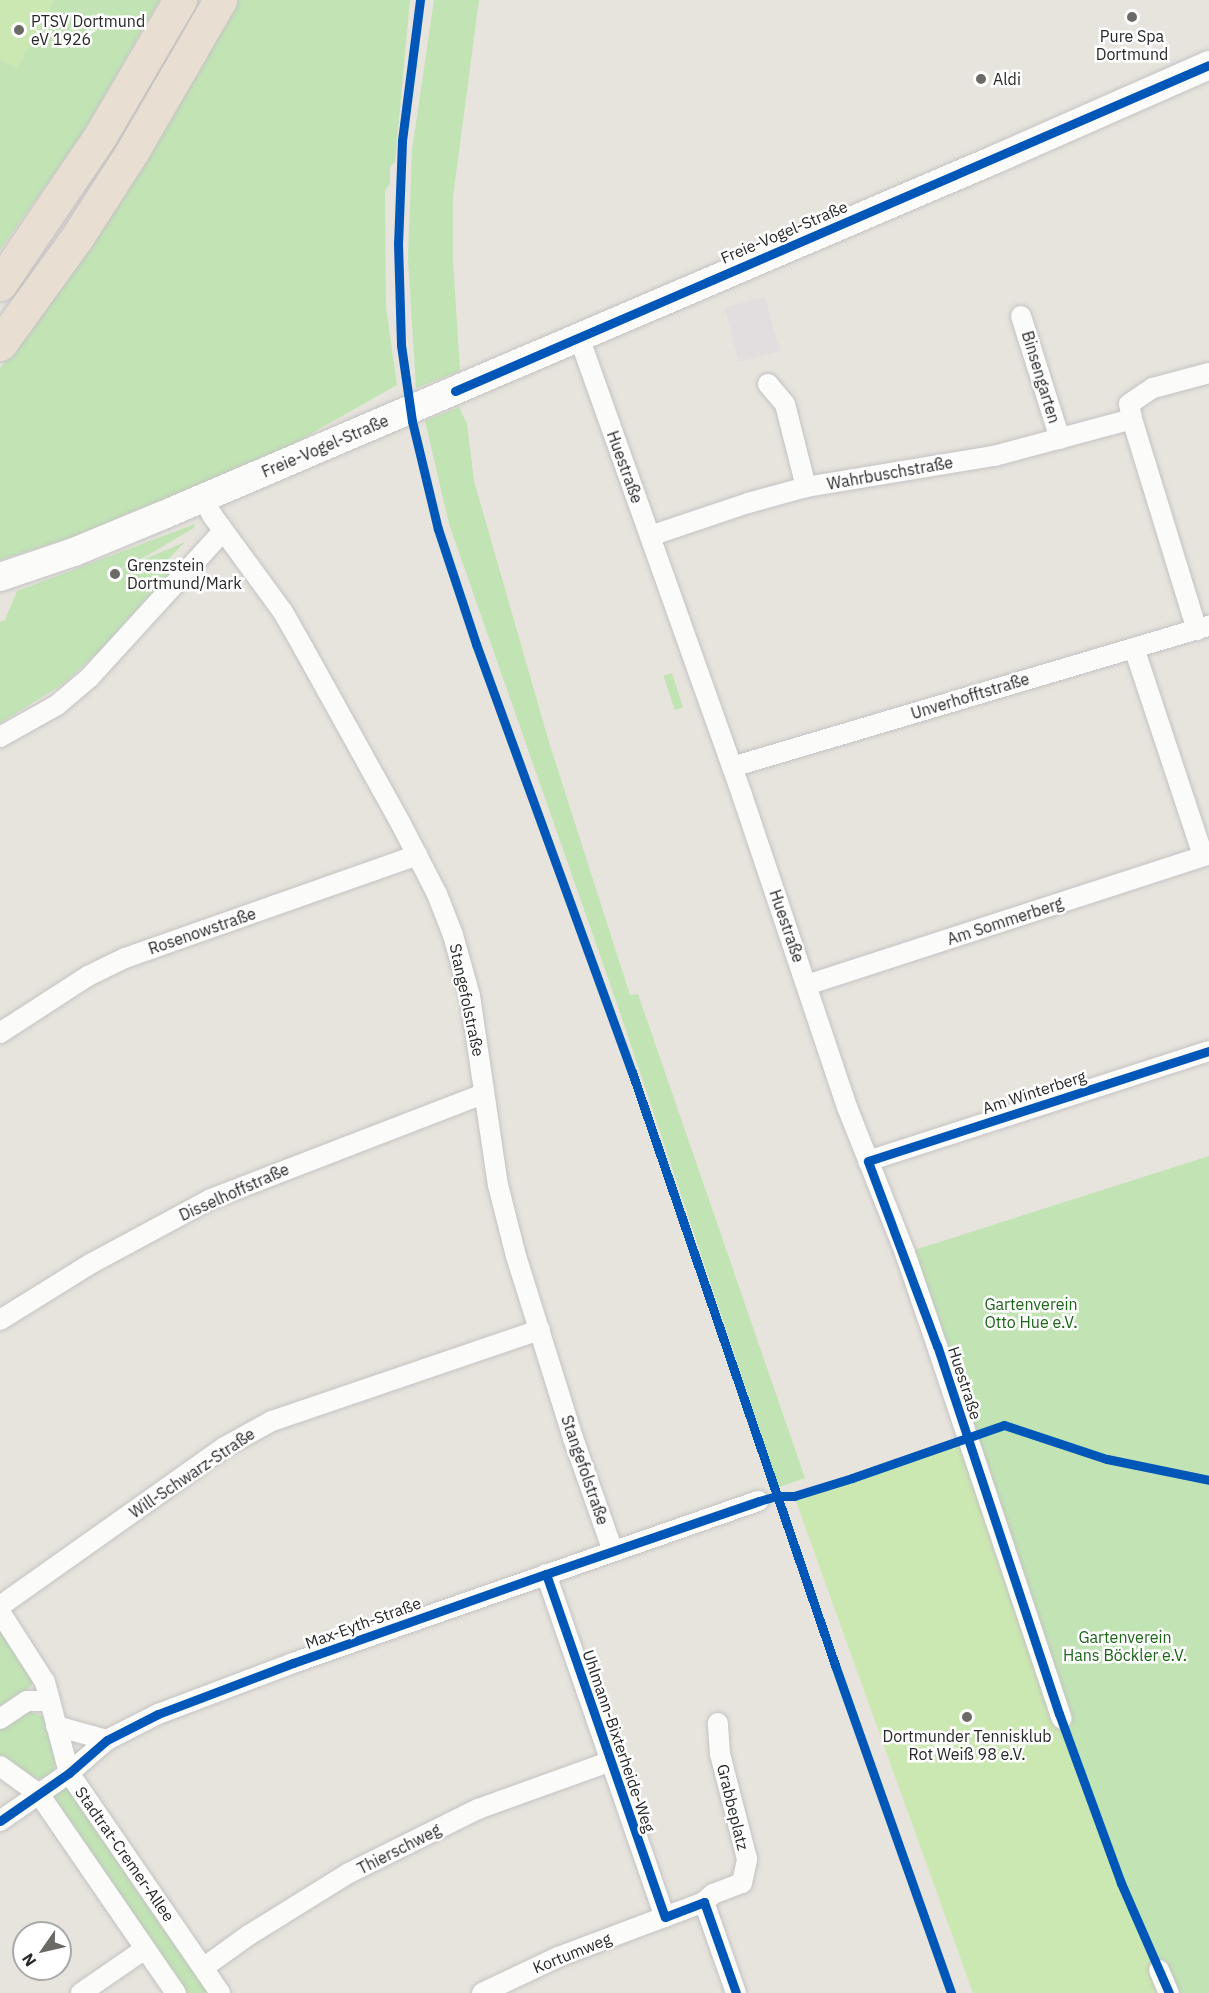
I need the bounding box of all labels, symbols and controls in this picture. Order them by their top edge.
marker: Pure Spa Dortmund [1125,10,1139,24]
place label: PTSV Dortmund eV 1926 [31,11,145,49]
marker: PTSV Dortmund eV 1926 [12,23,26,37]
place label: Pure Spa Dortmund [1096,26,1168,64]
place label: Aldi [993,69,1021,89]
marker: Aldi [974,72,988,86]
street label: Freie-Vogel-Straße [718,197,850,267]
street label: Binsengarten [1018,329,1064,425]
street label: Freie-Vogel-Straße [259,411,391,481]
street label: Huestraße [603,428,647,506]
street label: Wahrbuschstraße [826,452,954,494]
place label: Grenzstein Dortmund/Mark [127,555,242,593]
marker: Grenzstein Dortmund/Mark [108,567,122,581]
street label: Unverhofftstraße [908,669,1032,723]
street label: Huestraße [766,887,808,965]
street label: Am Sommerberg [945,893,1065,949]
street label: Rosenowstraße [146,904,258,958]
street label: Stangefolstraße [446,942,488,1058]
street label: Am Winterberg [980,1066,1088,1118]
street label: Disselhoffstraße [176,1159,292,1225]
park label: Gartenverein Otto Hue e.V. [984,1294,1078,1332]
street label: Huestraße [944,1344,986,1422]
street label: Stangefolstraße [557,1413,613,1527]
street label: Will-Schwarz-Straße [126,1424,258,1522]
street label: Max-Eyth-Straße [302,1593,424,1653]
park label: Gartenverein Hans Böckler e.V. [1063,1627,1187,1665]
street label: Uhlmann-Bixterheide-Weg [579,1647,659,1835]
marker: Dortmunder Tennisklub Rot Weiß 98 e.V. [960,1710,974,1724]
place label: Dortmunder Tennisklub Rot Weiß 98 e.V. [882,1726,1052,1764]
street label: Grabbeplatz [713,1762,753,1852]
street label: Stadtrat-Cremer-Allee [71,1783,179,1925]
street label: Thierschweg [354,1820,444,1878]
north arrow [12,1921,72,1981]
street label: Kortumweg [530,1929,614,1977]
text: N [17,1950,40,1970]

